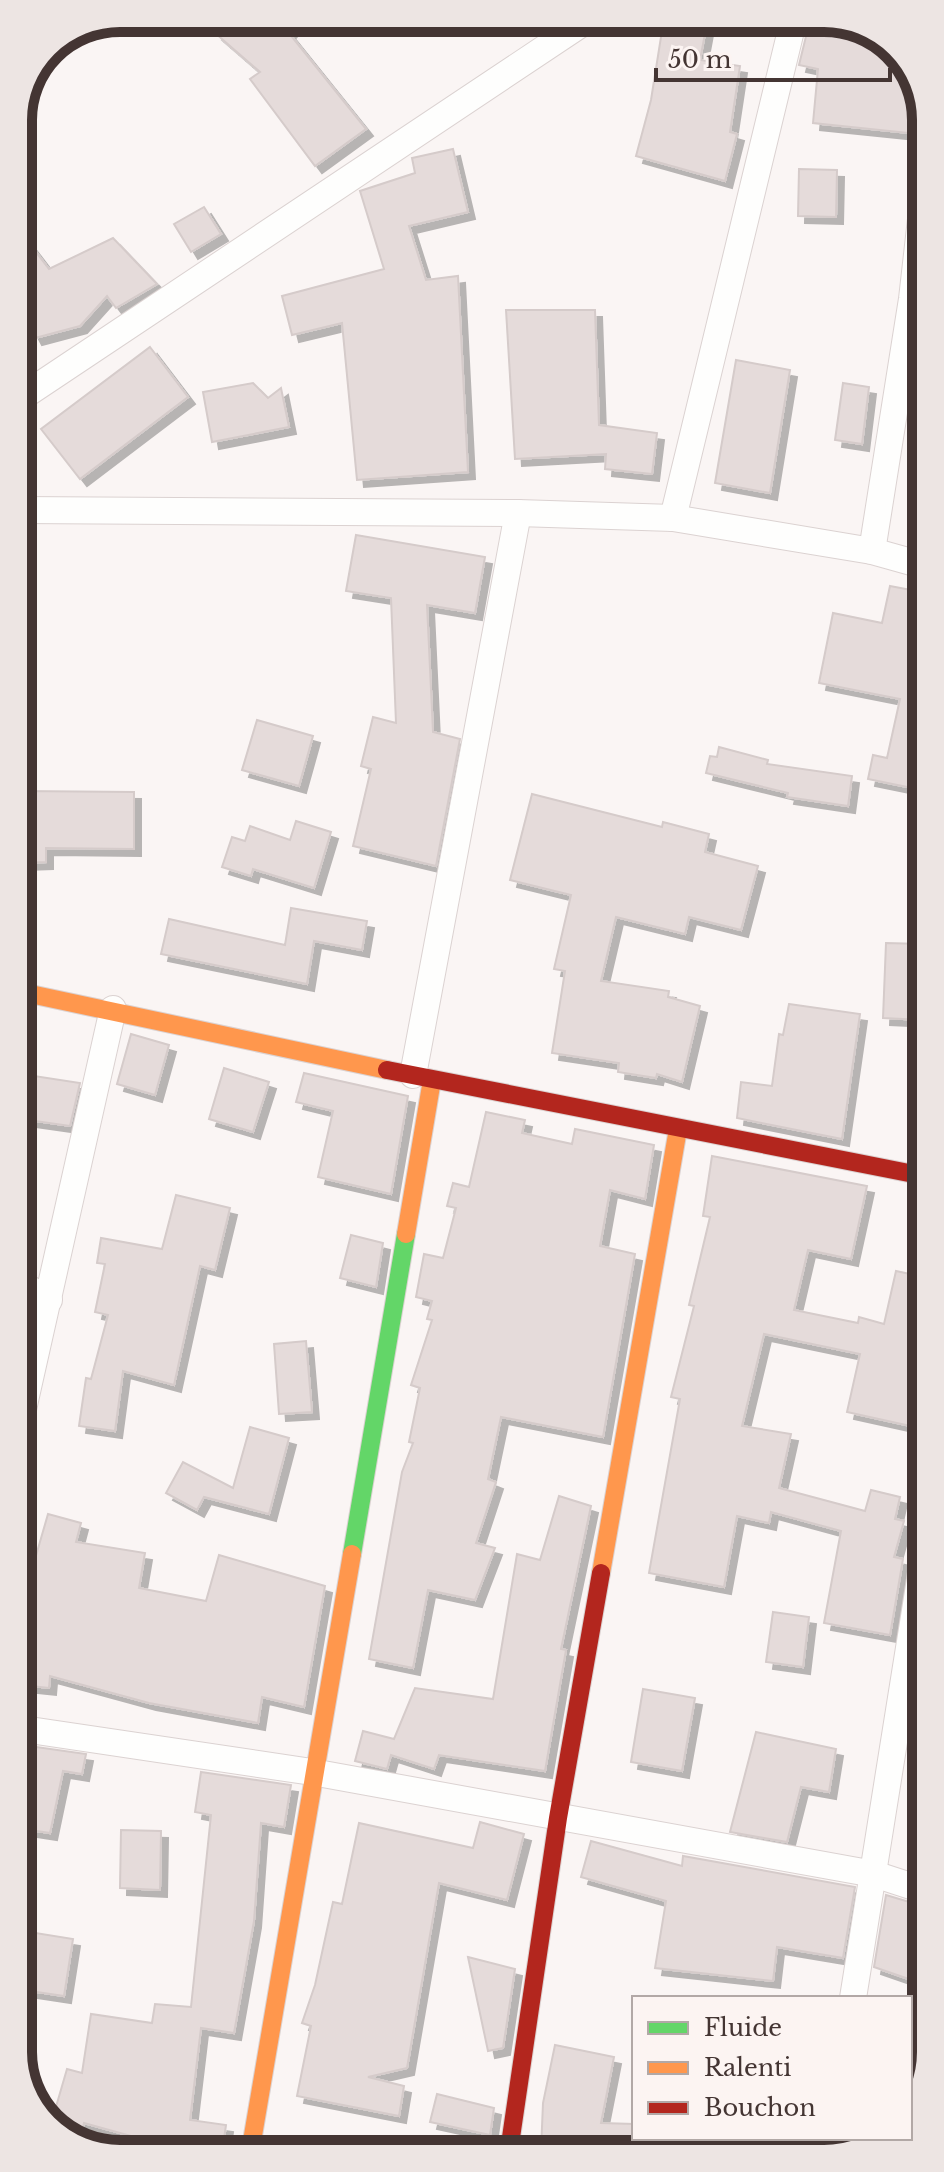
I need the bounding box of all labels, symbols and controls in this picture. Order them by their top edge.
scale bar [656,32,890,82]
text: 50 m [668,45,732,74]
legend [632,1996,912,2140]
text: Fluide [704,2013,782,2042]
text: Ralenti [704,2053,792,2082]
text: Bouchon [704,2093,816,2122]

